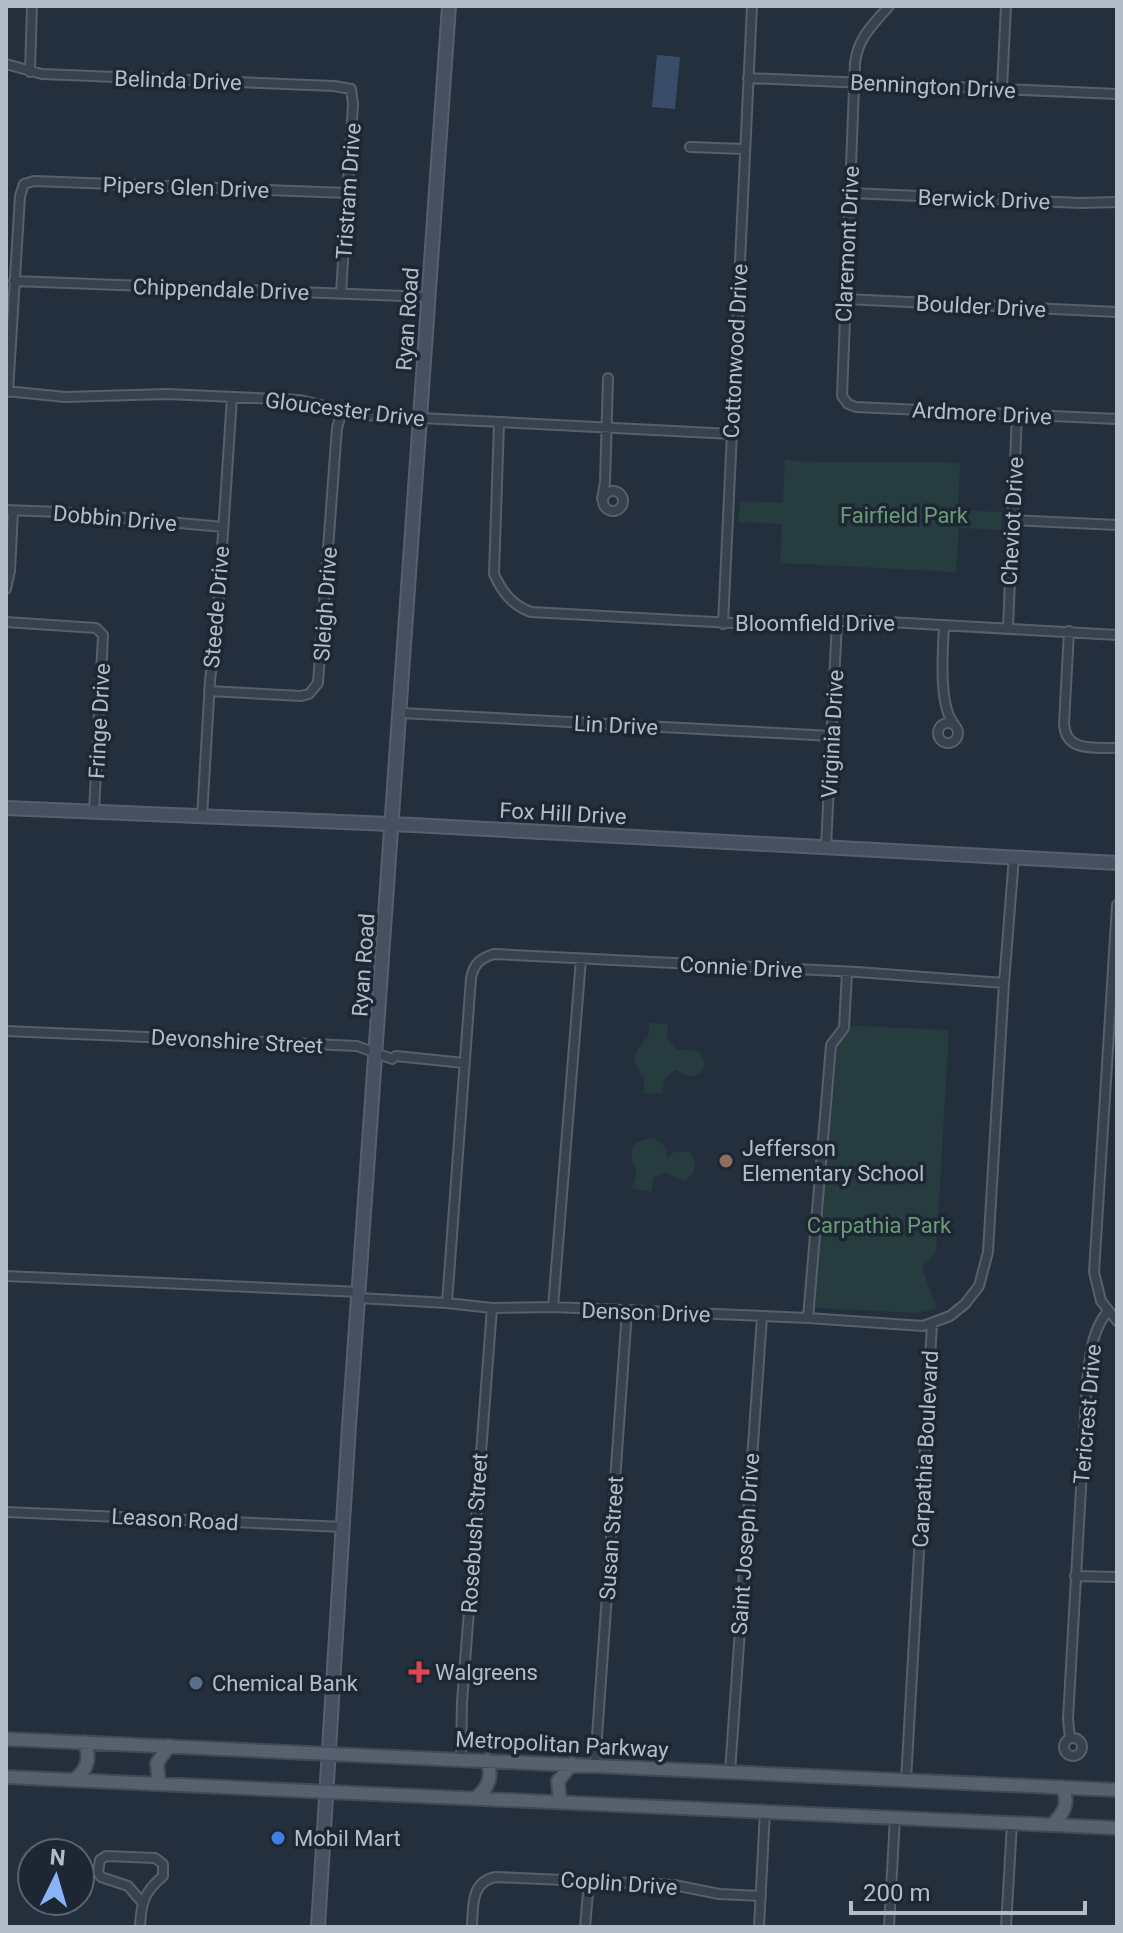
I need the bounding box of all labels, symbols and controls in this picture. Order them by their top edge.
street label: Belinda Drive [114,66,242,95]
street label: Bennington Drive [849,70,1017,103]
street label: Tristram Drive [331,122,366,260]
street label: Claremont Drive [831,165,864,323]
street label: Pipers Glen Drive [102,172,270,203]
street label: Berwick Drive [917,185,1051,214]
street label: Cottonwood Drive [718,263,753,439]
street label: Ryan Road [391,266,424,372]
street label: Chippendale Drive [132,274,310,305]
street label: Boulder Drive [915,291,1047,322]
street label: Gloucester Drive [264,387,426,432]
street label: Ardmore Drive [912,397,1052,430]
street label: Cheviot Drive [997,456,1028,586]
street label: Dobbin Drive [52,501,178,536]
park label: Fairfield Park [840,503,969,528]
street label: Steede Drive [199,545,234,669]
street label: Sleigh Drive [309,546,342,662]
street label: Bloomfield Drive [735,611,895,636]
street label: Fringe Drive [84,663,115,779]
street label: Virginia Drive [817,669,848,799]
street label: Lin Drive [573,711,659,740]
street label: Fox Hill Drive [499,798,627,829]
street label: Ryan Road [347,912,380,1018]
street label: Connie Drive [679,952,803,983]
street label: Devonshire Street [150,1025,324,1058]
place label: Jefferson Elementary School [742,1136,924,1186]
marker: Jefferson Elementary School [717,1152,735,1170]
park label: Carpathia Park [807,1213,952,1238]
street label: Denson Drive [581,1298,711,1327]
street label: Tericrest Drive [1069,1343,1106,1485]
street label: Carpathia Boulevard [908,1350,943,1548]
street label: Rosebush Street [456,1452,493,1614]
street label: Saint Joseph Drive [727,1452,764,1636]
street label: Susan Street [595,1475,628,1601]
street label: Leason Road [111,1504,239,1535]
place label: Walgreens [435,1660,538,1685]
marker: Walgreens [410,1663,428,1681]
place label: Chemical Bank [212,1671,359,1696]
marker: Chemical Bank [187,1674,205,1692]
street label: Metropolitan Parkway [455,1726,670,1763]
place label: Mobil Mart [294,1826,401,1851]
marker: Mobil Mart [269,1829,287,1847]
north arrow [16,1837,96,1917]
text: N [49,1844,67,1871]
scale bar [851,1865,1085,1915]
street label: Coplin Drive [560,1867,678,1900]
text: 200 m [863,1879,930,1907]

